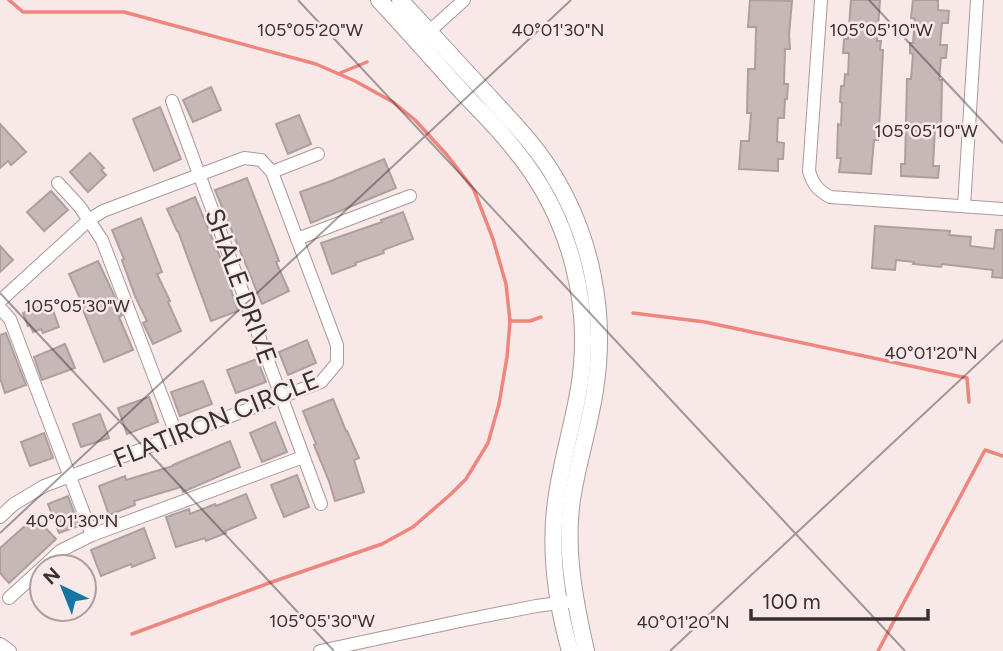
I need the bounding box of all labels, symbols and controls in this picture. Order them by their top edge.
text: 105°05'20"W [257,19,364,41]
text: 40°01'30"N [512,19,604,41]
text: 105°05'10"W [829,19,933,41]
text: 105°05'10"W [874,120,978,142]
street label: SHALE DRIVE [198,204,284,368]
text: 105°05'30"W [24,295,131,317]
text: 40°01'20"N [884,342,978,364]
street label: FLATIRON CIRCLE [108,363,324,475]
text: 40°01'30"N [26,510,118,532]
north arrow [28,553,98,623]
text: N [39,563,65,589]
scale bar [751,578,928,622]
text: 100 m [762,589,821,614]
text: 105°05'30"W [269,610,376,632]
text: 40°01'20"N [636,611,730,633]

